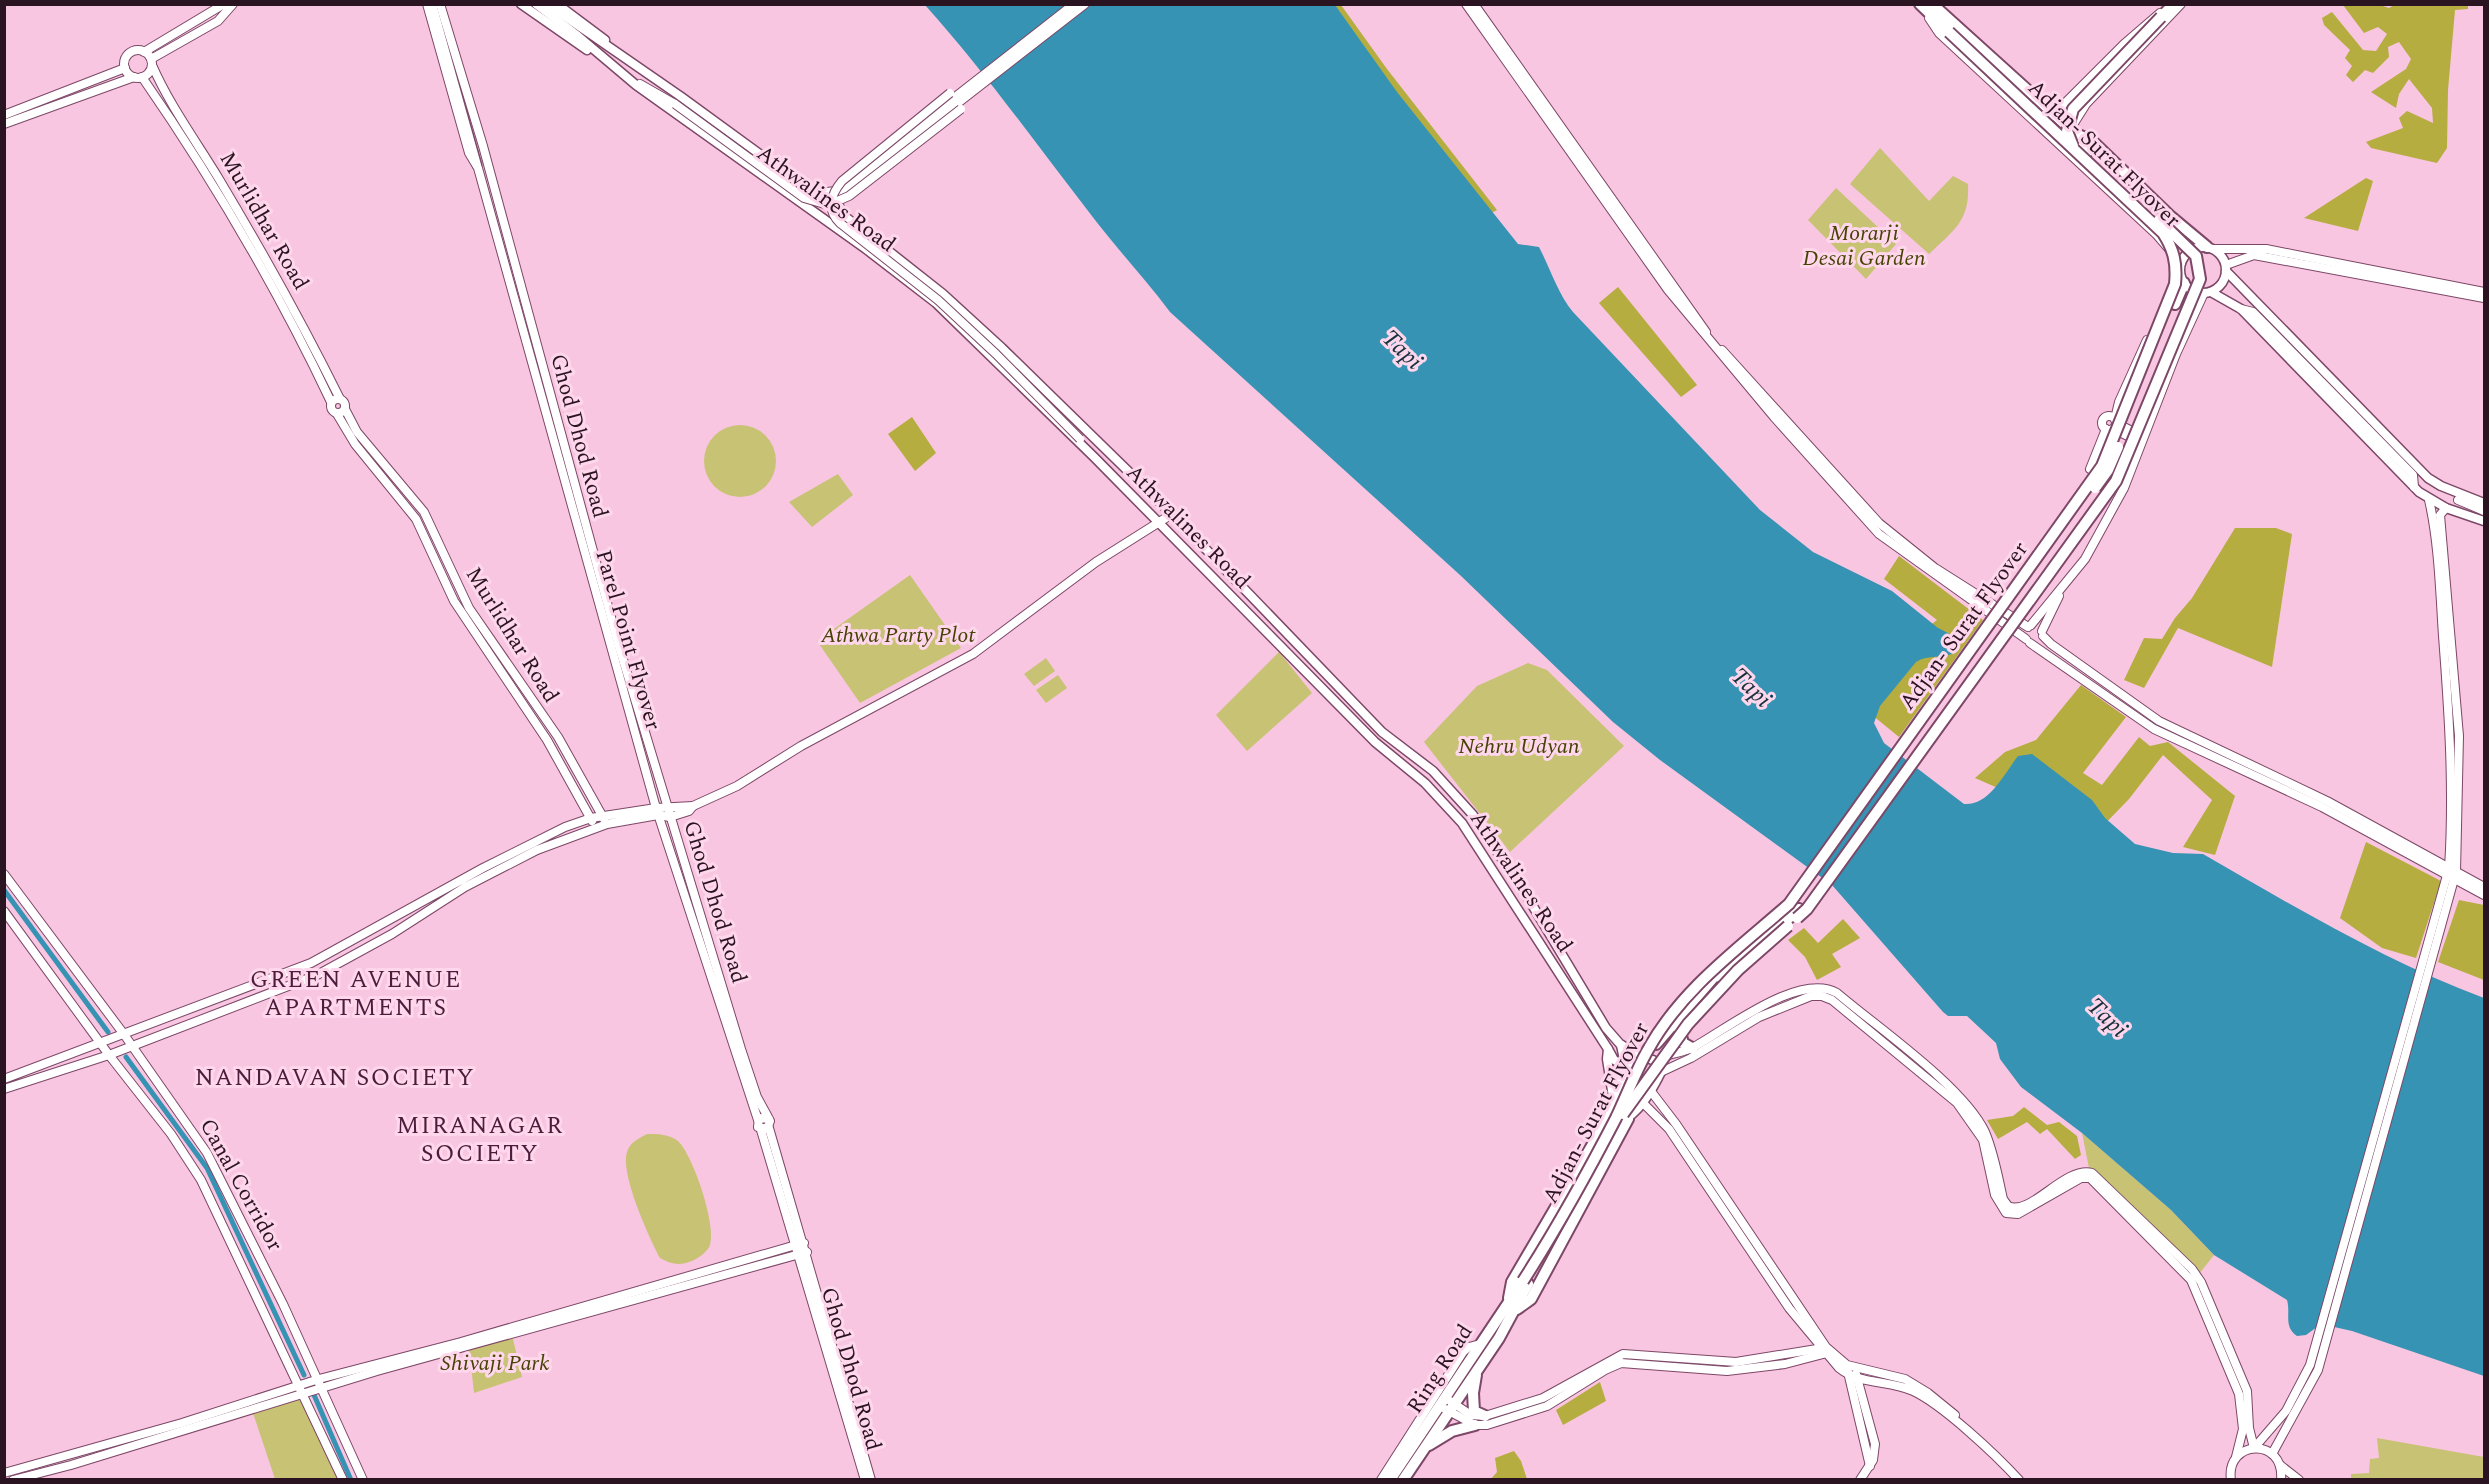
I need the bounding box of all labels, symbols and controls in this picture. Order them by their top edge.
street label: Adjan- Surat Flyover [2020,72,2188,236]
street label: Athwalines Road [750,137,902,261]
street label: Murlidhar Road [211,146,317,296]
park label: Morarji Desai Garden [1802,217,1926,275]
water label: Tapi [1373,321,1431,379]
street label: Ghod Dhod Road [541,350,617,522]
street label: Athwalines Road [1118,457,1258,597]
street label: Adjan- Surat Flyover [1891,535,2037,717]
street label: Parel Point Flyover [586,546,670,734]
street label: Murlidhar Road [457,560,567,710]
park label: Athwa Party Plot [820,619,976,652]
water label: Tapi [1722,659,1780,717]
park label: Nehru Udyan [1458,730,1580,763]
street label: Athwalines Road [1461,804,1581,960]
street label: Ghod Dhod Road [675,817,755,987]
district label: GREEN AVENUE APARTMENTS [250,962,462,1026]
water label: Tapi [2078,989,2136,1047]
street label: Adjan- Surat Flyover [1534,1016,1658,1210]
district label: NANDAVAN SOCIETY [195,1060,475,1096]
district label: MIRANAGAR SOCIETY [396,1108,564,1172]
street label: Canal Corridor [191,1113,291,1258]
street label: Ghod Dhod Road [812,1283,890,1455]
street label: Ring Road [1399,1318,1481,1420]
park label: Shivaji Park [441,1347,549,1380]

